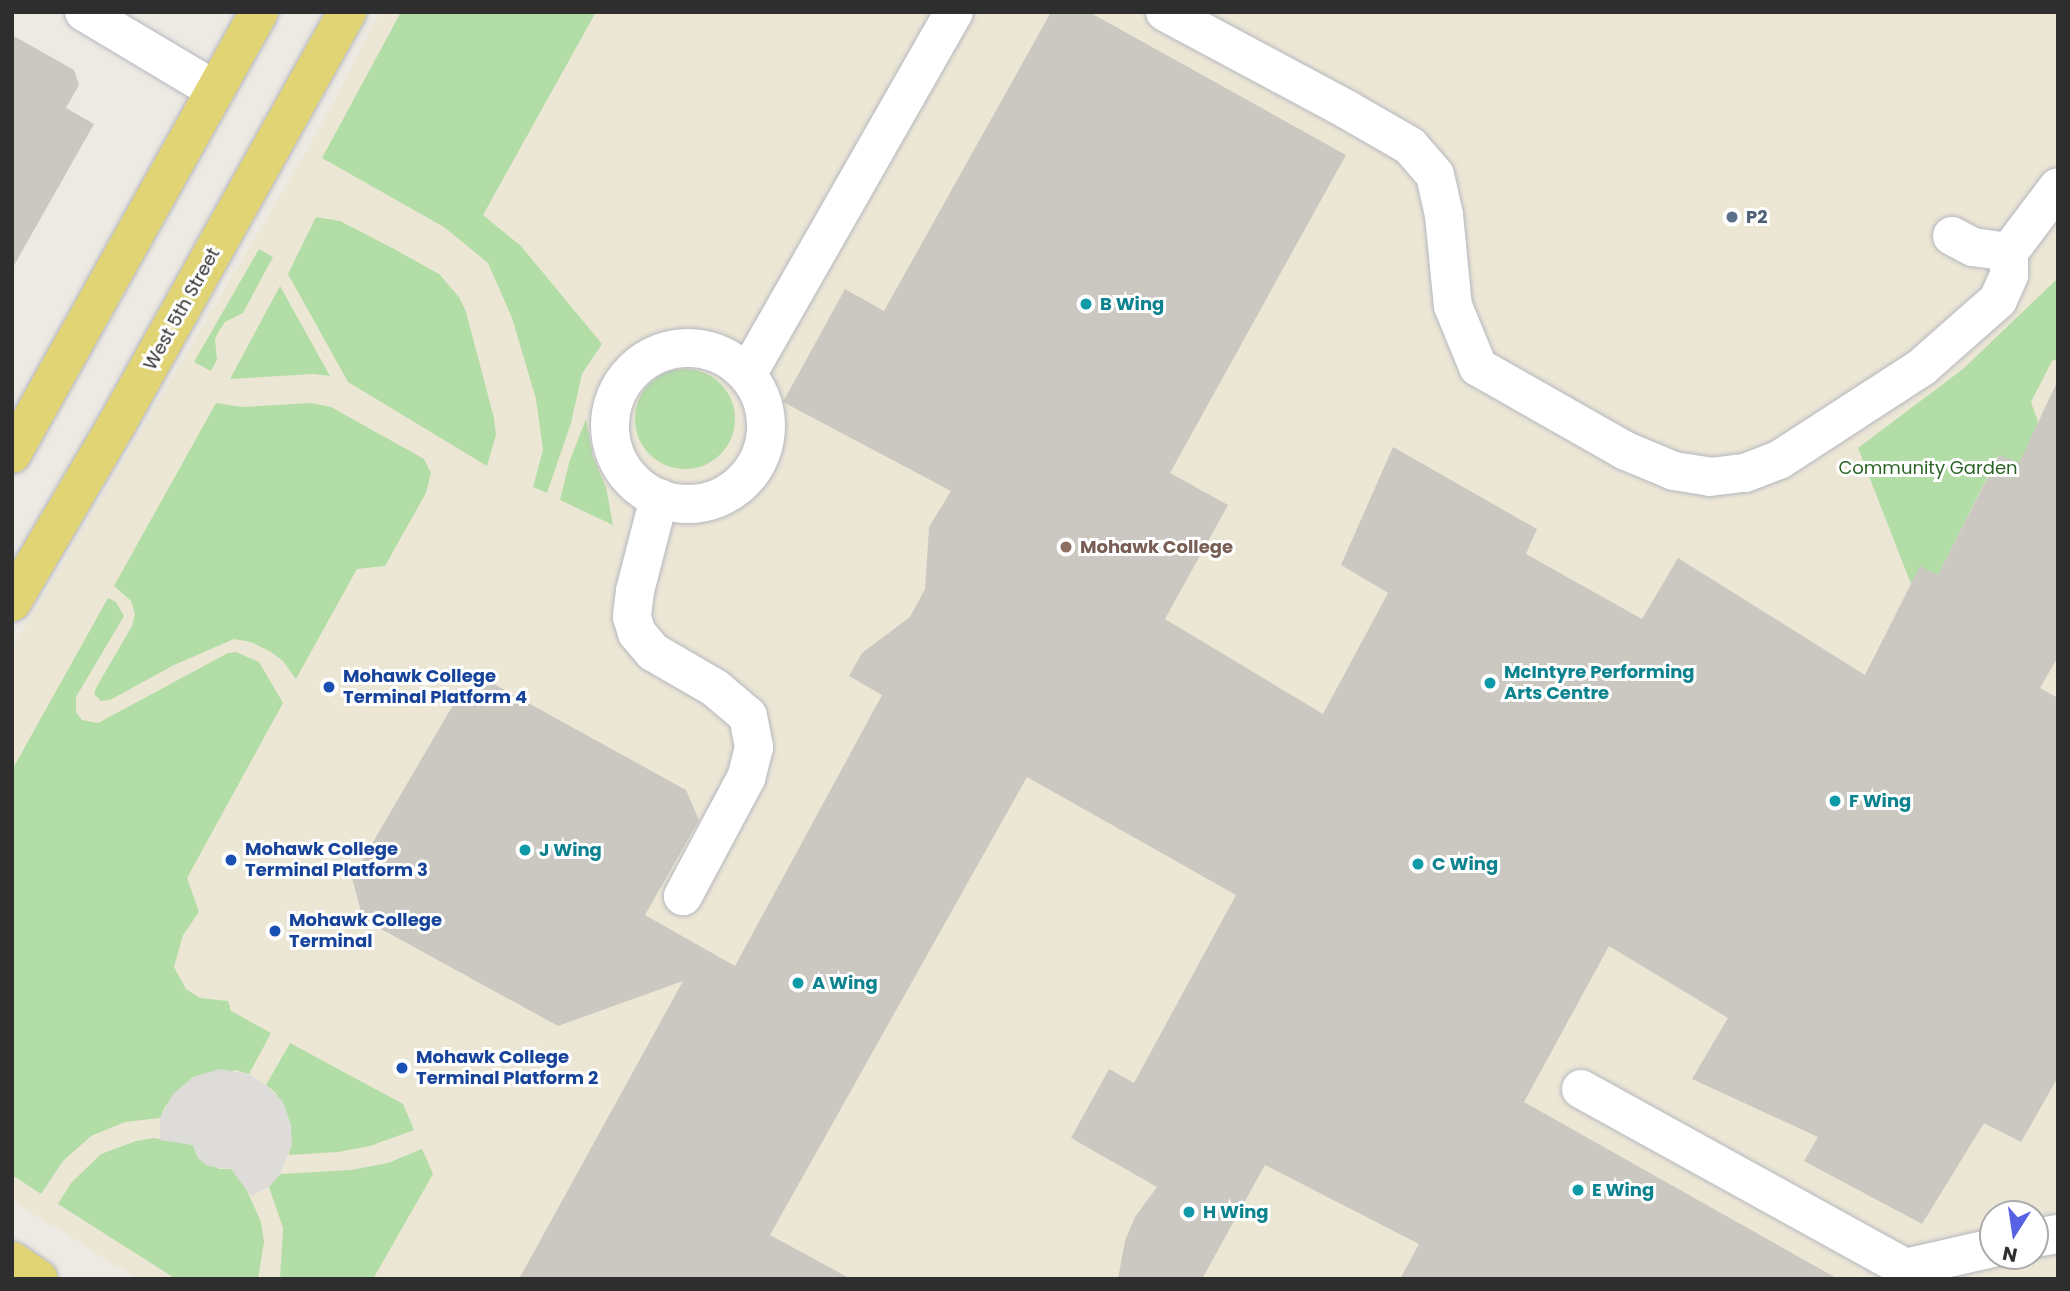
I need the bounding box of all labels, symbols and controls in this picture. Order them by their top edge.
place label: P2 [1746,206,1768,228]
marker: P2 [1724,209,1740,225]
street label: West 5th Street [139,244,225,374]
place label: B Wing [1100,293,1164,315]
marker: B Wing [1078,296,1094,312]
park label: Community Garden [1838,457,2018,479]
place label: Mohawk College [1080,536,1233,558]
marker: Mohawk College [1058,539,1074,555]
place label: McIntyre Performing Arts Centre [1504,662,1695,704]
place label: Mohawk College Terminal Platform 4 [343,666,527,708]
marker: McIntyre Performing Arts Centre [1482,675,1498,691]
marker: Mohawk College Terminal Platform 4 [321,679,337,695]
place label: F Wing [1849,790,1911,812]
marker: F Wing [1827,793,1843,809]
place label: Mohawk College Terminal Platform 3 [245,839,428,882]
place label: J Wing [539,839,602,861]
marker: J Wing [517,842,533,858]
marker: Mohawk College Terminal Platform 3 [223,852,239,868]
place label: C Wing [1432,853,1498,875]
marker: C Wing [1410,856,1426,872]
place label: Mohawk College Terminal [289,910,442,953]
marker: Mohawk College Terminal [267,923,283,939]
place label: A Wing [812,972,878,994]
marker: A Wing [790,975,806,991]
place label: Mohawk College Terminal Platform 2 [416,1047,598,1090]
marker: Mohawk College Terminal Platform 2 [394,1060,410,1076]
place label: E Wing [1592,1179,1654,1201]
marker: E Wing [1570,1182,1586,1198]
north arrow [1979,1200,2049,1270]
place label: H Wing [1203,1201,1269,1223]
marker: H Wing [1181,1204,1197,1220]
text: N [2000,1239,2020,1269]

